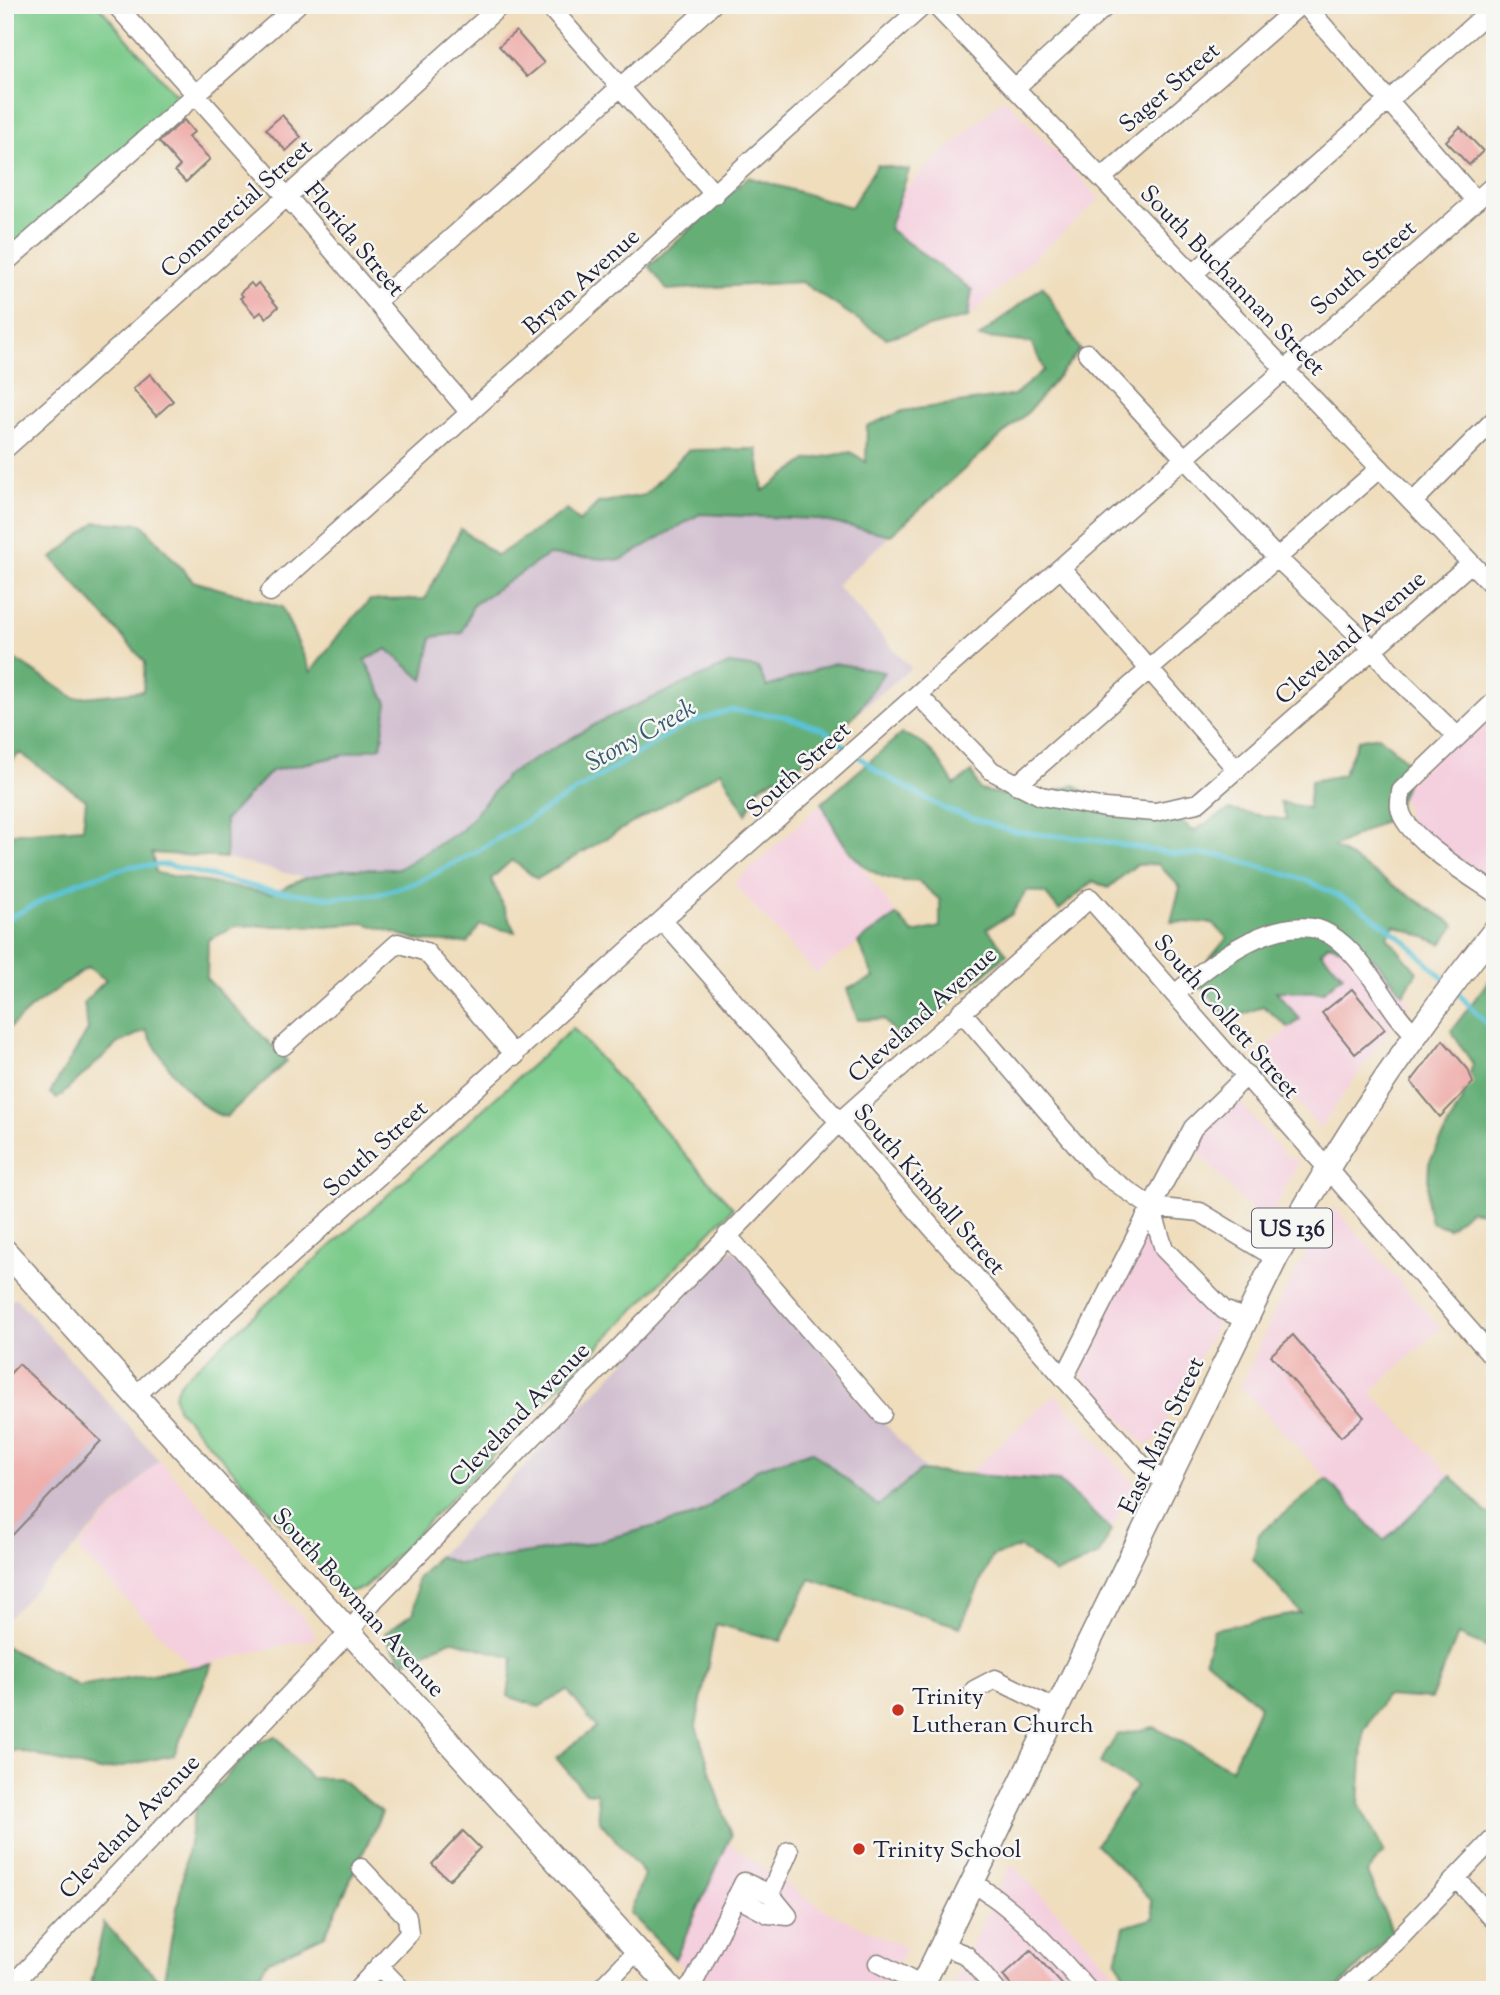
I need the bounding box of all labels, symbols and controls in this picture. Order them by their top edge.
street label: Sager Street [1112,35,1228,142]
street label: Commercial Street [154,132,321,287]
street label: Florida Street [295,176,412,305]
street label: South Buchannan Street [1131,178,1332,385]
street label: South Street [1304,213,1425,324]
street label: Bryan Avenue [516,221,648,344]
street label: Cleveland Avenue [1268,563,1434,714]
water label: Stony Creek [579,691,703,782]
street label: South Street [739,714,859,827]
street label: South Collett Street [1144,928,1307,1107]
street label: Cleveland Avenue [841,939,1005,1092]
street label: South Street [316,1093,436,1206]
street label: South Kimball Street [844,1097,1013,1283]
road number: US 136 [1252,1208,1332,1247]
street label: Cleveland Avenue [442,1335,599,1496]
street label: East Main Street [1112,1352,1214,1520]
street label: South Bowman Avenue [263,1501,452,1706]
place label: Trinity Lutheran Church [912,1681,1094,1743]
marker: Trinity Lutheran Church [890,1702,906,1718]
street label: Cleveland Avenue [52,1747,209,1908]
place label: Trinity School [873,1834,1022,1868]
marker: Trinity School [851,1841,867,1857]

